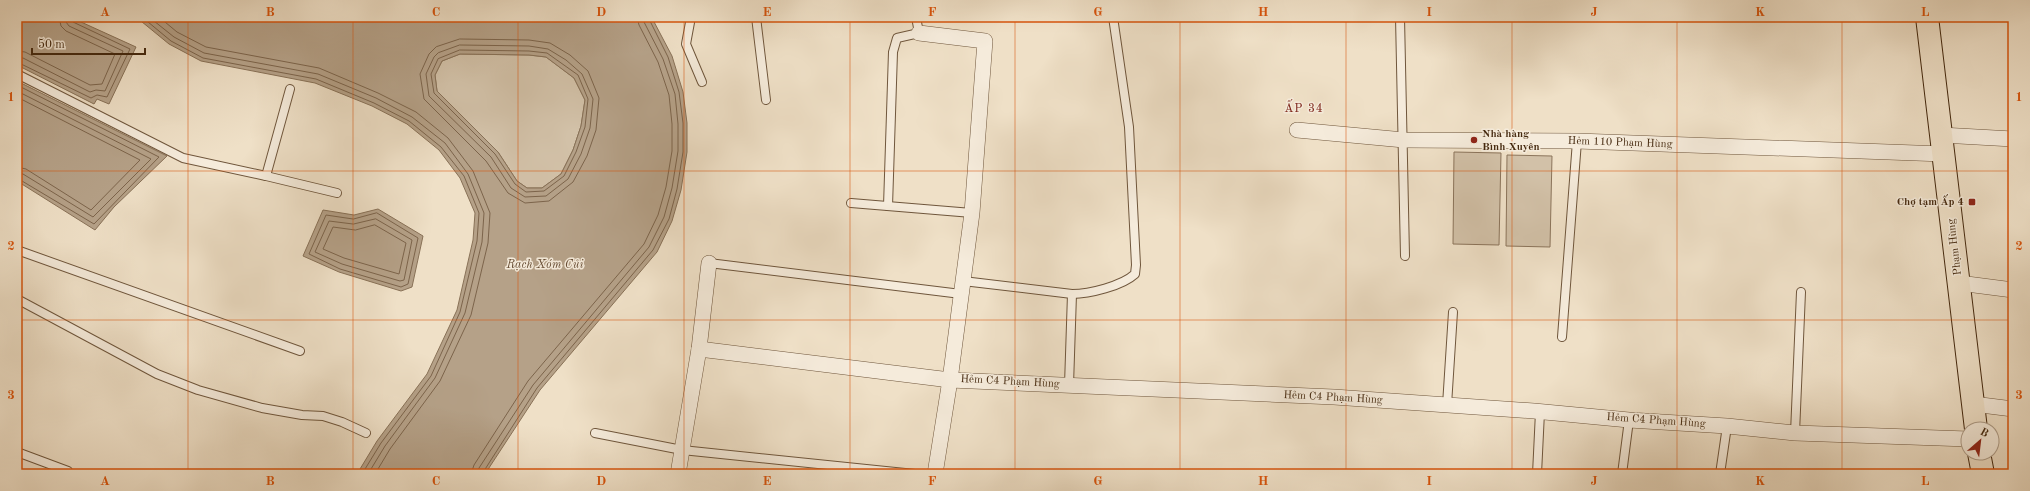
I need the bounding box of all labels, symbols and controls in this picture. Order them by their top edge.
text: A [100,6,110,19]
text: B [265,6,275,19]
text: C [432,6,440,19]
text: D [596,6,606,19]
text: E [763,6,772,19]
text: F [928,6,937,19]
text: G [1093,6,1103,19]
text: H [1258,6,1269,19]
text: I [1426,6,1432,19]
text: J [1590,6,1598,19]
text: K [1755,6,1765,19]
text: L [1921,6,1930,19]
scale bar [32,30,145,56]
text: 50 m [38,38,65,51]
text: 1 [7,91,15,104]
text: 1 [2015,91,2023,104]
district label: ẤP 34 [1284,99,1324,115]
place label: Nhà hàng Bình Xuyên [1482,129,1540,153]
marker: Nhà hàng Bình Xuyên [1469,135,1479,145]
street label: Hẻm 110 Phạm Hùng [1567,136,1673,150]
place label: Chợ tạm Ấp 4 [1897,194,1964,208]
marker: Chợ tạm Ấp 4 [1967,197,1977,207]
street label: Phạm Hùng [1946,218,1964,276]
text: 2 [7,240,15,253]
text: 2 [2015,240,2023,253]
water label: Rạch Xóm Củi [505,259,584,271]
street label: Hẻm C4 Phạm Hùng [960,374,1060,390]
text: 3 [7,389,15,402]
text: 3 [2015,389,2023,402]
street label: Hẻm C4 Phạm Hùng [1283,390,1383,406]
street label: Hẻm C4 Phạm Hùng [1606,412,1706,430]
north arrow [1960,421,2000,461]
text: B [1978,427,1990,440]
text: A [100,475,110,488]
text: B [265,475,275,488]
text: C [432,475,440,488]
text: D [596,475,606,488]
text: E [763,475,772,488]
text: F [928,475,937,488]
text: G [1093,475,1103,488]
text: H [1258,475,1269,488]
text: I [1426,475,1432,488]
text: J [1590,475,1598,488]
text: K [1755,475,1765,488]
text: L [1921,475,1930,488]

